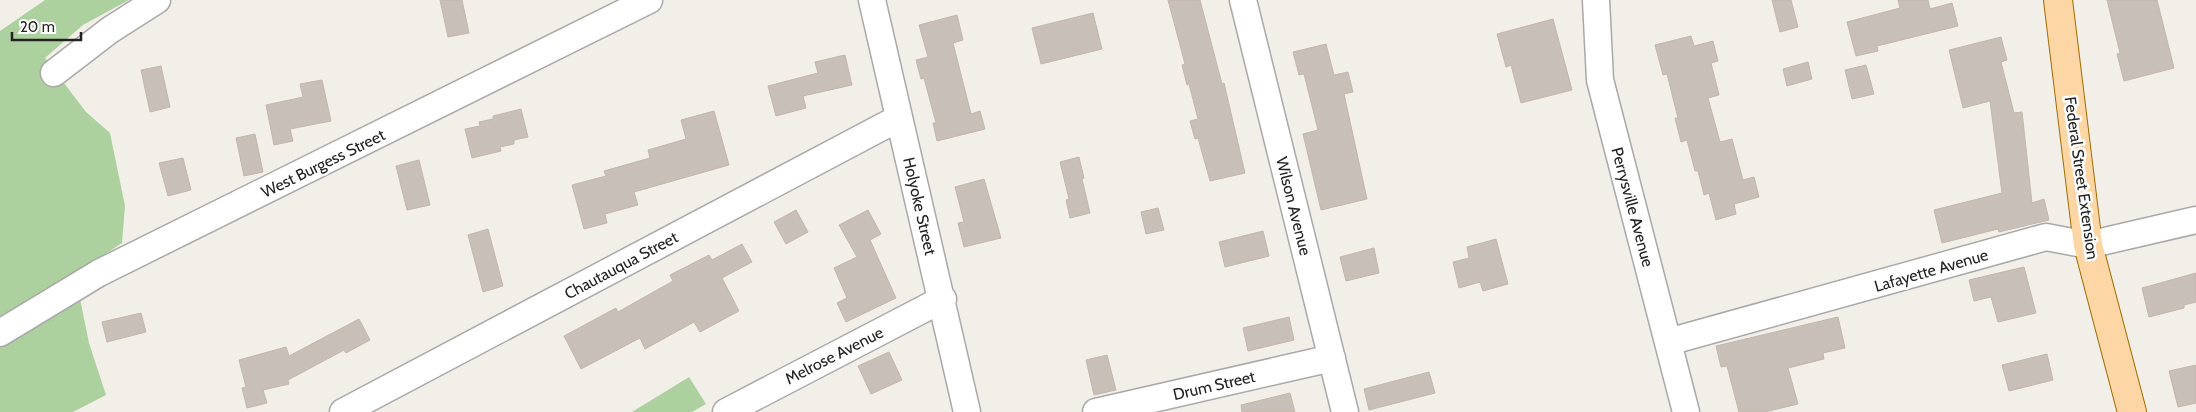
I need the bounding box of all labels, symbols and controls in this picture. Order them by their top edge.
scale bar [12,10,81,42]
text: 20 m [20,18,55,36]
street label: Federal Street Extension [2061,95,2102,261]
street label: West Burgess Street [258,125,389,202]
street label: Perrysville Avenue [1607,145,1658,269]
street label: Holyoke Street [899,155,940,258]
street label: Wilson Avenue [1272,155,1315,257]
street label: Chautauqua Street [561,227,682,303]
street label: Lafayette Avenue [1872,245,1990,296]
street label: Melrose Avenue [782,323,886,388]
street label: Drum Street [1171,367,1258,404]

